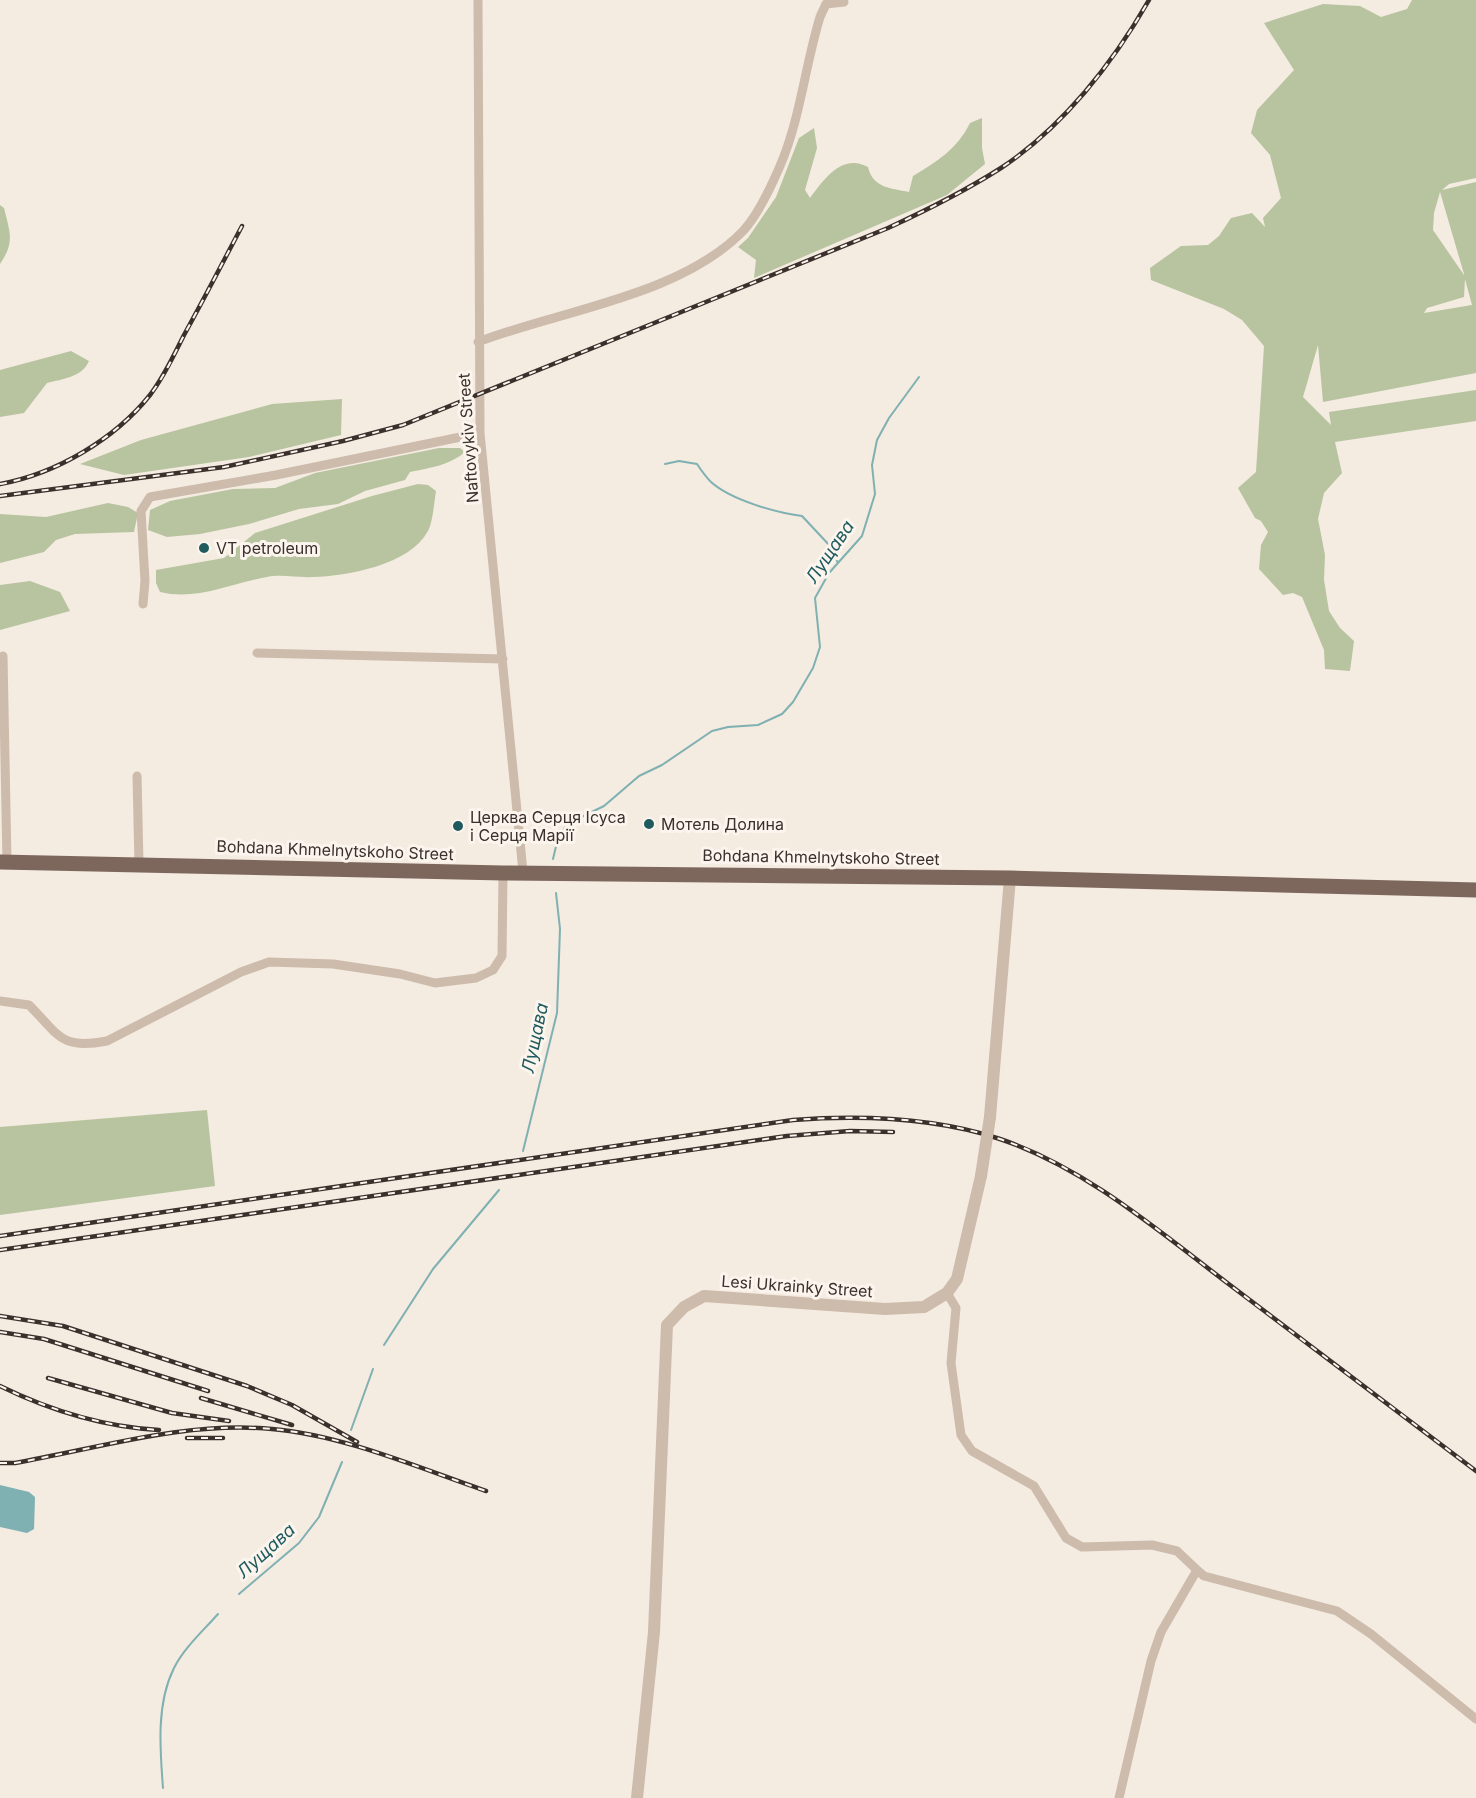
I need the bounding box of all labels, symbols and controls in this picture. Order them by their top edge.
street label: Naftovykiv Street [453,372,483,504]
water label: Лущава [801,516,858,587]
place label: VT petroleum [216,538,318,558]
marker: VT petroleum [197,541,211,555]
place label: Церква Серця Ісуса і Серця Марії [470,807,626,845]
place label: Мотель Долина [661,814,784,834]
marker: Мотель Долина [642,817,656,831]
marker: Церква Серця Ісуса і Серця Марії [451,819,465,833]
street label: Bohdana Khmelnytskoho Street [216,836,454,864]
street label: Bohdana Khmelnytskoho Street [702,845,940,869]
water label: Лущава [517,1001,552,1075]
street label: Lesi Ukrainky Street [721,1271,873,1301]
water label: Лущава [232,1519,299,1582]

